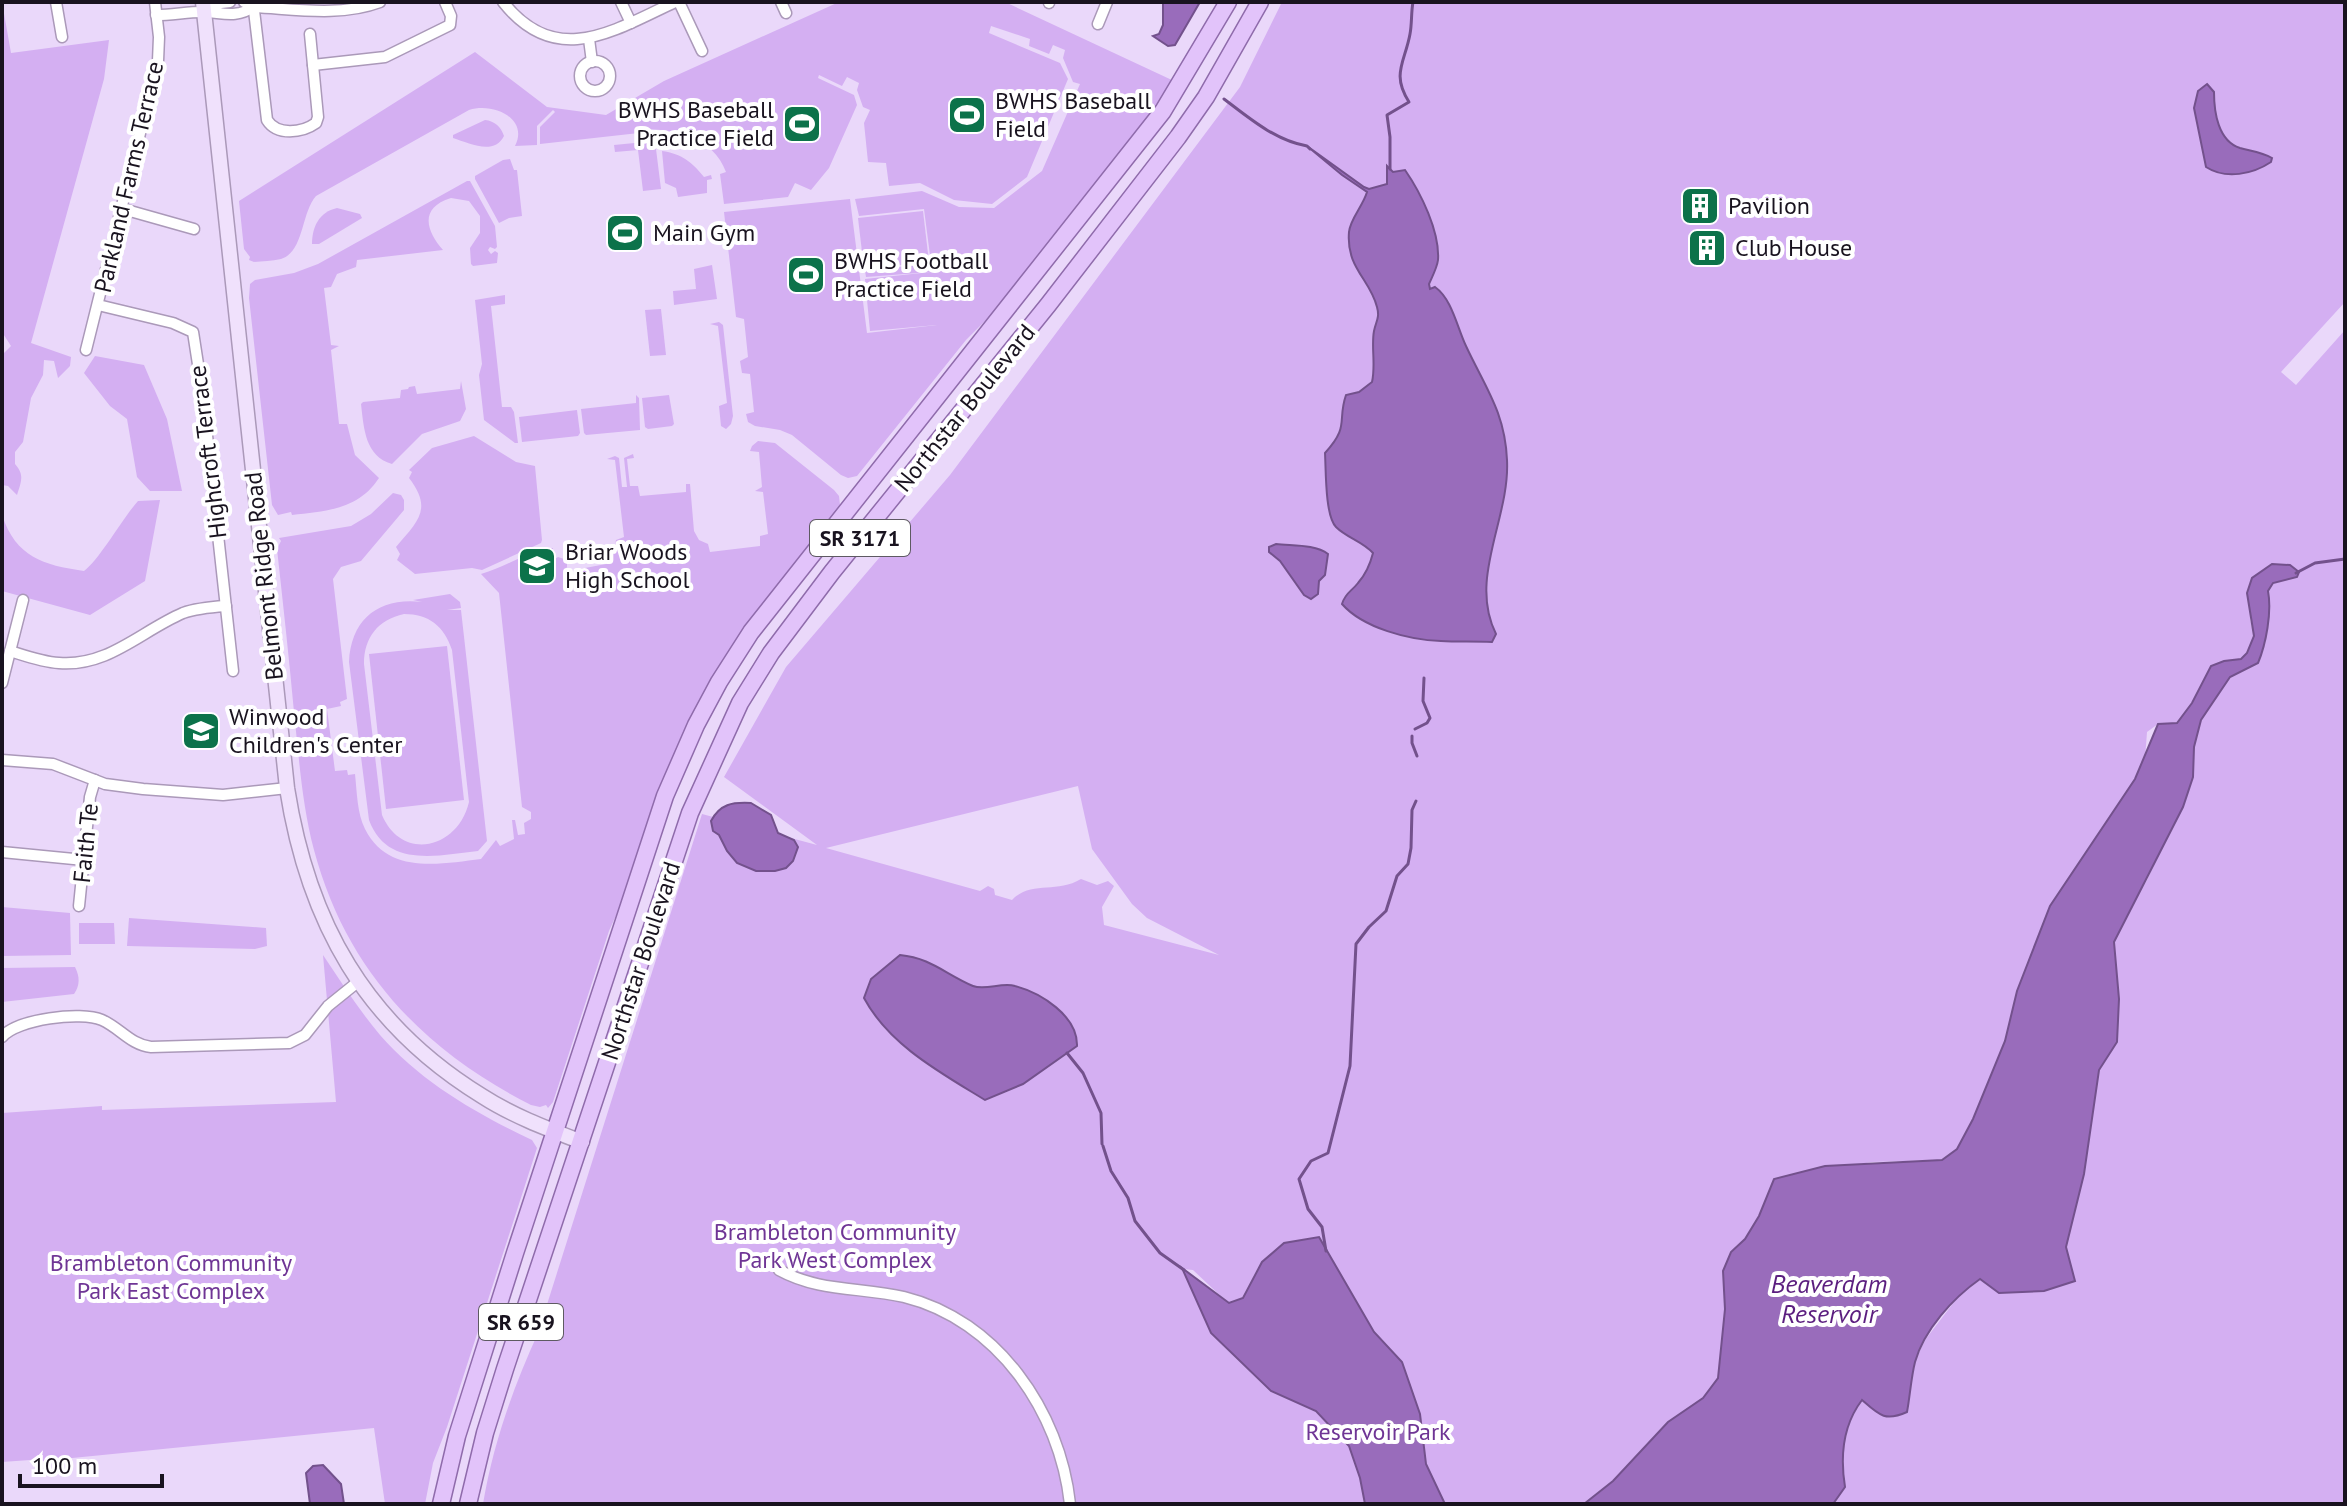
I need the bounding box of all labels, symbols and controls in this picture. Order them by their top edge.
street label: Parkland Farms Terrace [87,58,170,296]
place label: BWHS Baseball Field [995,85,1151,144]
place label: BWHS Baseball Practice Field [618,94,774,153]
sports icon: BWHS Baseball Field [946,94,988,136]
sports icon: BWHS Baseball Practice Field [781,103,823,145]
building icon: Pavilion [1679,185,1721,227]
place label: Pavilion [1728,190,1810,221]
sports icon: Main Gym [604,212,646,254]
place label: Main Gym [653,217,755,248]
building icon: Club House [1686,227,1728,269]
place label: Club House [1735,232,1852,263]
place label: BWHS Football Practice Field [834,245,988,304]
sports icon: BWHS Football Practice Field [785,254,827,296]
street label: Northstar Boulevard [887,318,1042,498]
street label: Highcroft Terrace [181,364,234,540]
street label: Belmont Ridge Road [237,470,290,682]
road number: SR 3171 [810,520,910,556]
place label: Briar Woods High School [565,536,689,595]
school or university icon: Briar Woods High School [516,545,558,587]
place label: Winwood Children's Center [229,701,402,760]
school or university icon: Winwood Children's Center [180,710,222,752]
street label: Faith Te [66,801,105,884]
street label: Northstar Boulevard [594,858,687,1064]
park label: Brambleton Community Park West Complex [714,1216,956,1275]
park label: Brambleton Community Park East Complex [50,1247,292,1306]
water label: Beaverdam Reservoir [1771,1267,1887,1330]
road number: SR 659 [479,1304,563,1340]
park label: Reservoir Park [1305,1416,1451,1447]
scale bar [20,1438,162,1488]
text: 100 m [32,1450,97,1481]

